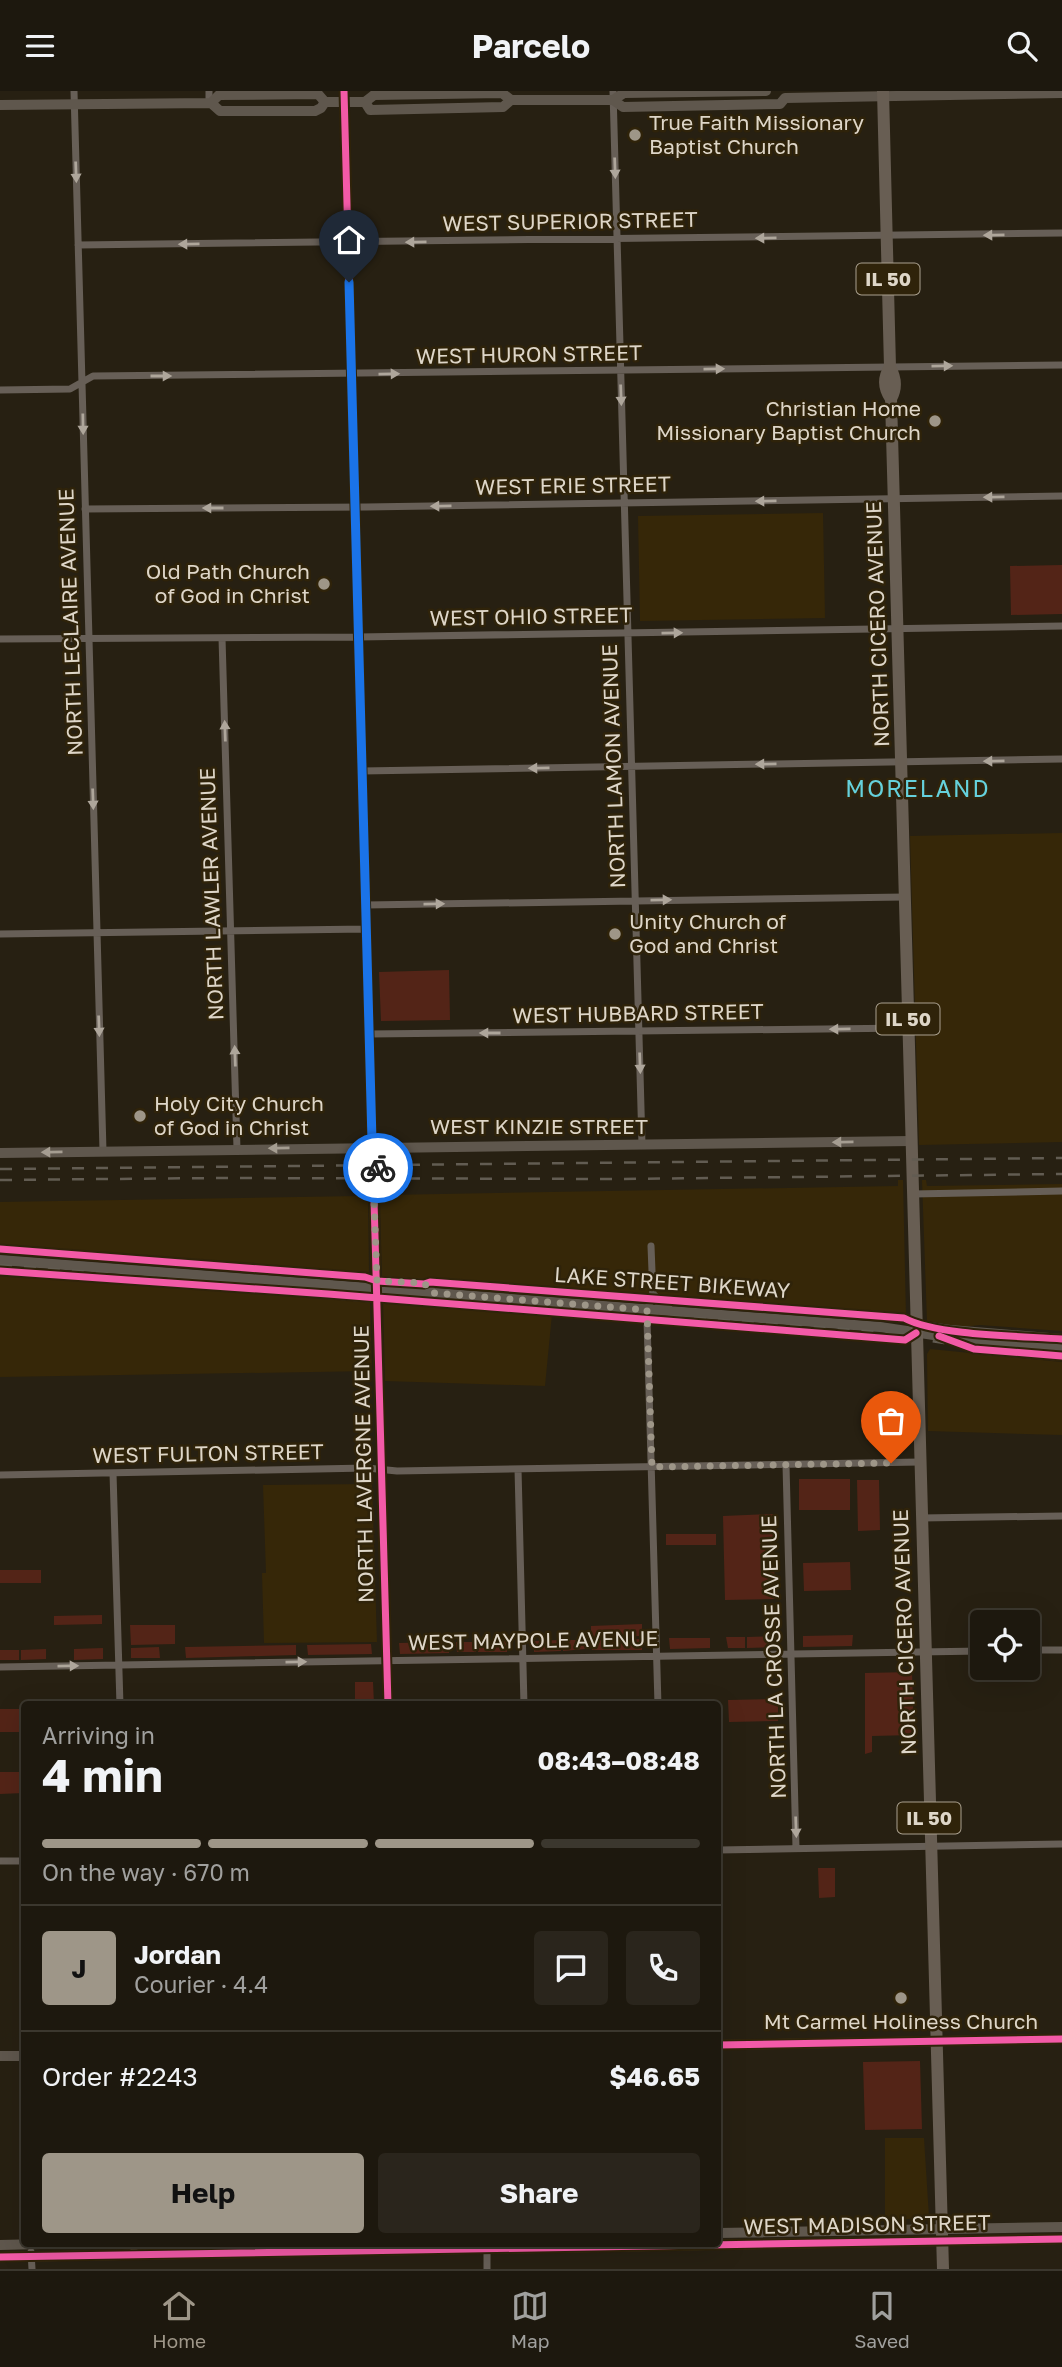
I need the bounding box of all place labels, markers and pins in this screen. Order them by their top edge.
place label: True Faith Missionary Baptist Church [649,109,864,159]
marker: True Faith Missionary Baptist Church [627,127,643,143]
pin [319,210,379,282]
place label: Christian Home Missionary Baptist Church [656,395,921,445]
marker: Christian Home Missionary Baptist Church [927,413,943,429]
place label: Old Path Church of God in Christ [146,558,310,608]
marker: Old Path Church of God in Christ [316,576,332,592]
place label: Unity Church of God and Christ [629,908,787,958]
marker: Unity Church of God and Christ [607,926,623,942]
place label: Holy City Church of God in Christ [154,1090,324,1140]
marker: Holy City Church of God in Christ [132,1108,148,1124]
pin [861,1391,921,1463]
marker: Mt Carmel Holiness Church [893,1990,909,2006]
place label: Mt Carmel Holiness Church [764,2008,1038,2034]

